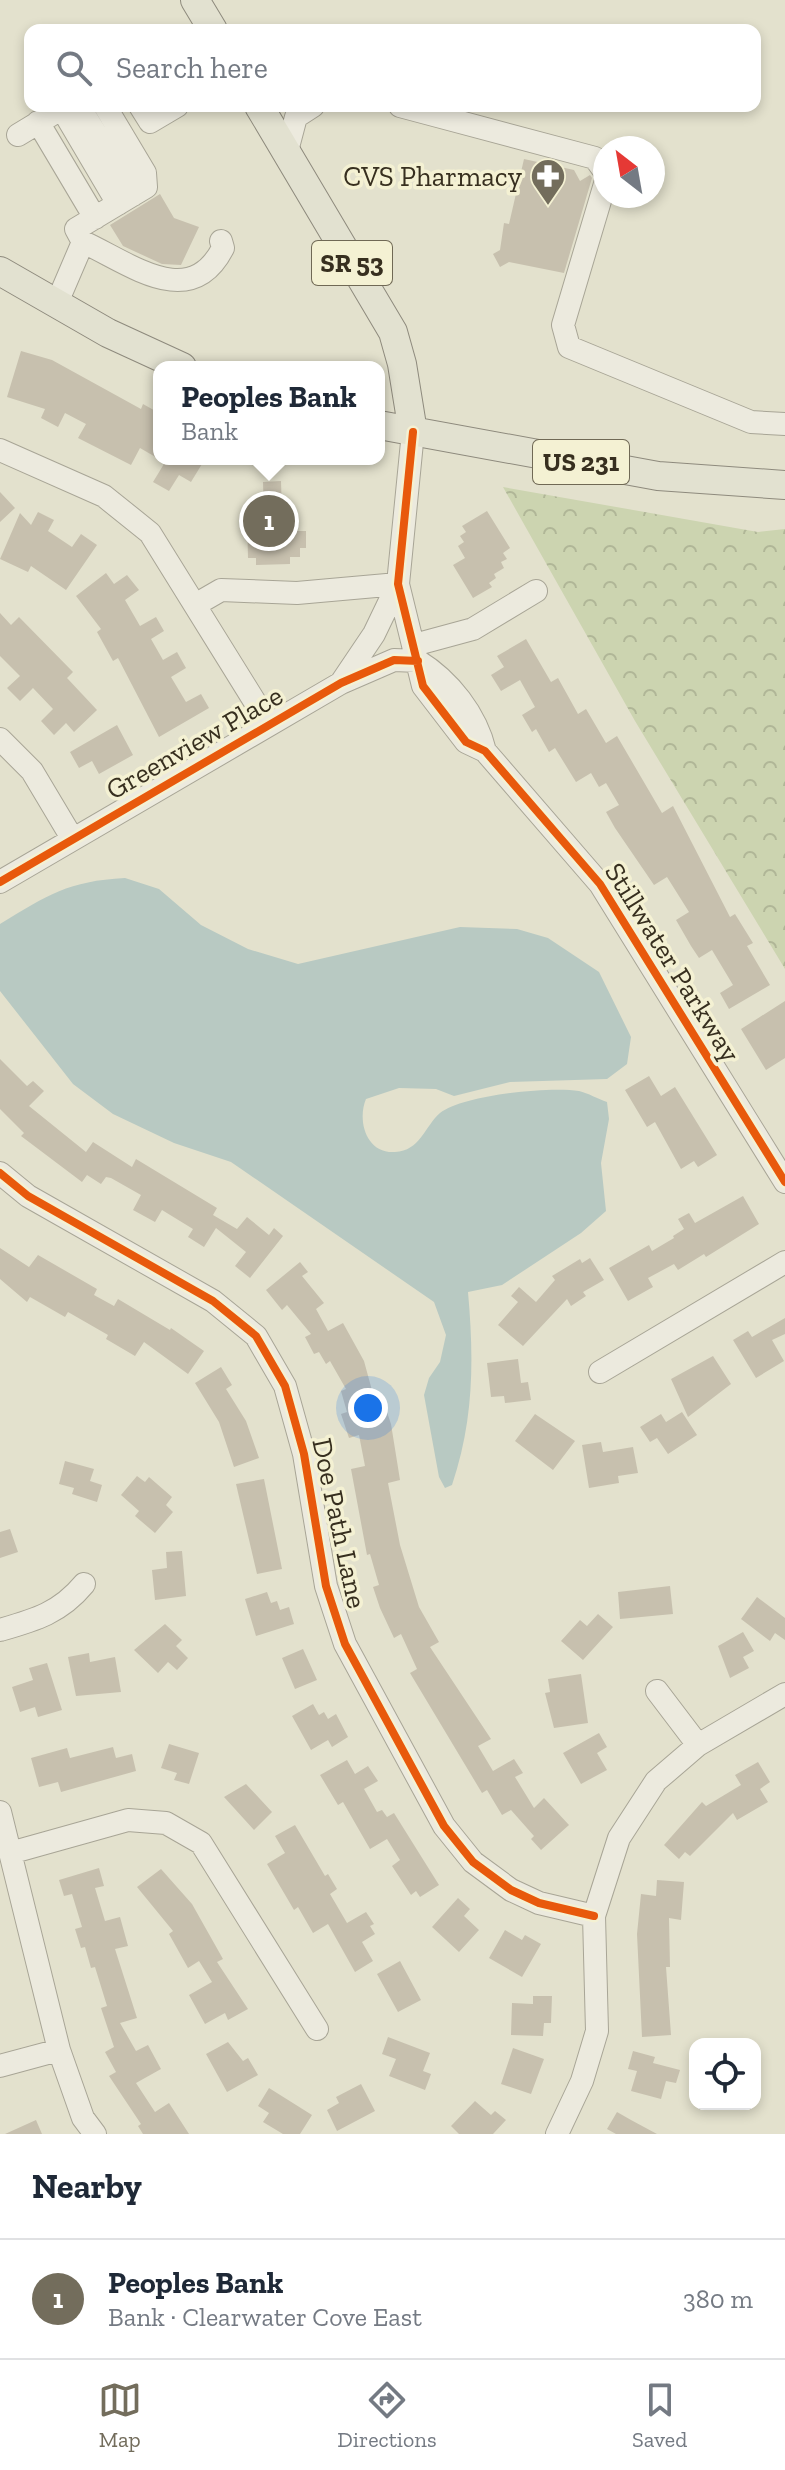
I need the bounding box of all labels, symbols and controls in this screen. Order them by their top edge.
search box [24,24,761,112]
icon: search [52,46,96,90]
text: Search here [116,50,268,86]
north arrow [593,136,665,208]
pharmacy icon: CVS Pharmacy [529,157,567,207]
place label: CVS Pharmacy [343,160,523,193]
road number: SR 53 [312,241,392,285]
popup [153,361,385,465]
text: Peoples Bank [181,379,357,415]
text: Bank [181,415,238,447]
road number: US 231 [533,440,629,484]
pin: 1 [243,491,295,551]
street label: Greenview Place [100,679,288,806]
street label: Stillwater Parkway [598,857,747,1068]
your location [348,1388,388,1428]
street label: Doe Path Lane [305,1435,374,1611]
map controls [689,2038,761,2110]
button: locate [689,2038,761,2110]
text: Nearby [32,2166,142,2207]
text: Peoples Bank [108,2265,283,2301]
text: 1 [53,2283,63,2315]
text: 380 m [683,2283,753,2315]
text: Bank · Clearwater Cove East [108,2301,422,2333]
tab: Map [98,2378,142,2453]
tab: Directions [337,2378,437,2453]
tab: Saved [632,2378,687,2453]

